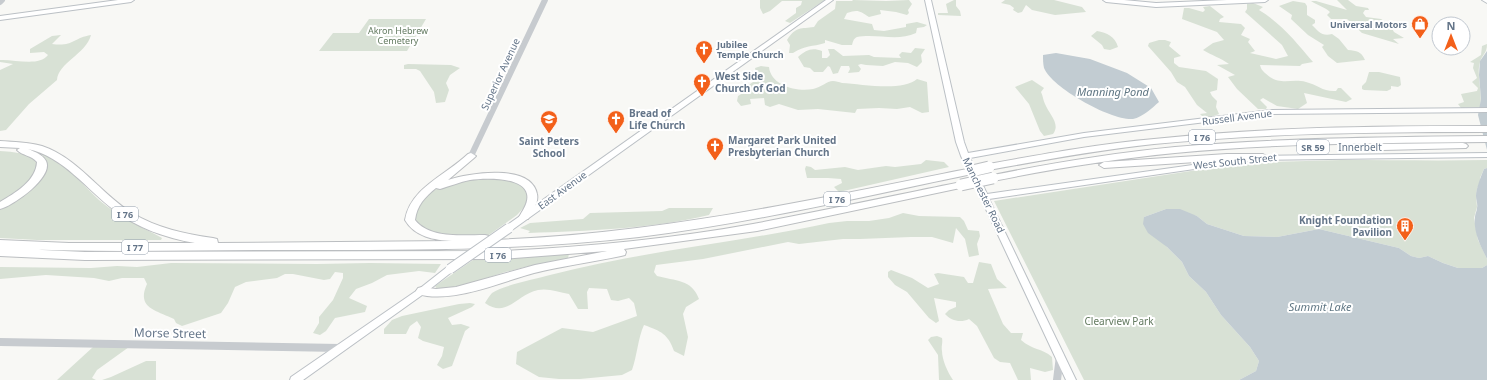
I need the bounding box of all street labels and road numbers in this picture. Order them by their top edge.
street label: Superior Avenue [477,35,523,112]
street label: Russell Avenue [1201,106,1273,128]
road number: I 76 [1189,130,1215,144]
road number: SR 59 [1297,140,1329,154]
street label: Innerbelt [1338,140,1382,154]
street label: West South Street [1193,150,1278,172]
street label: Manchester Road [960,155,1008,235]
street label: East Avenue [535,167,590,212]
road number: I 76 [824,192,850,206]
road number: I 76 [112,207,138,221]
road number: I 77 [122,240,148,254]
road number: I 76 [485,248,511,262]
street label: Morse Street [134,324,207,342]

